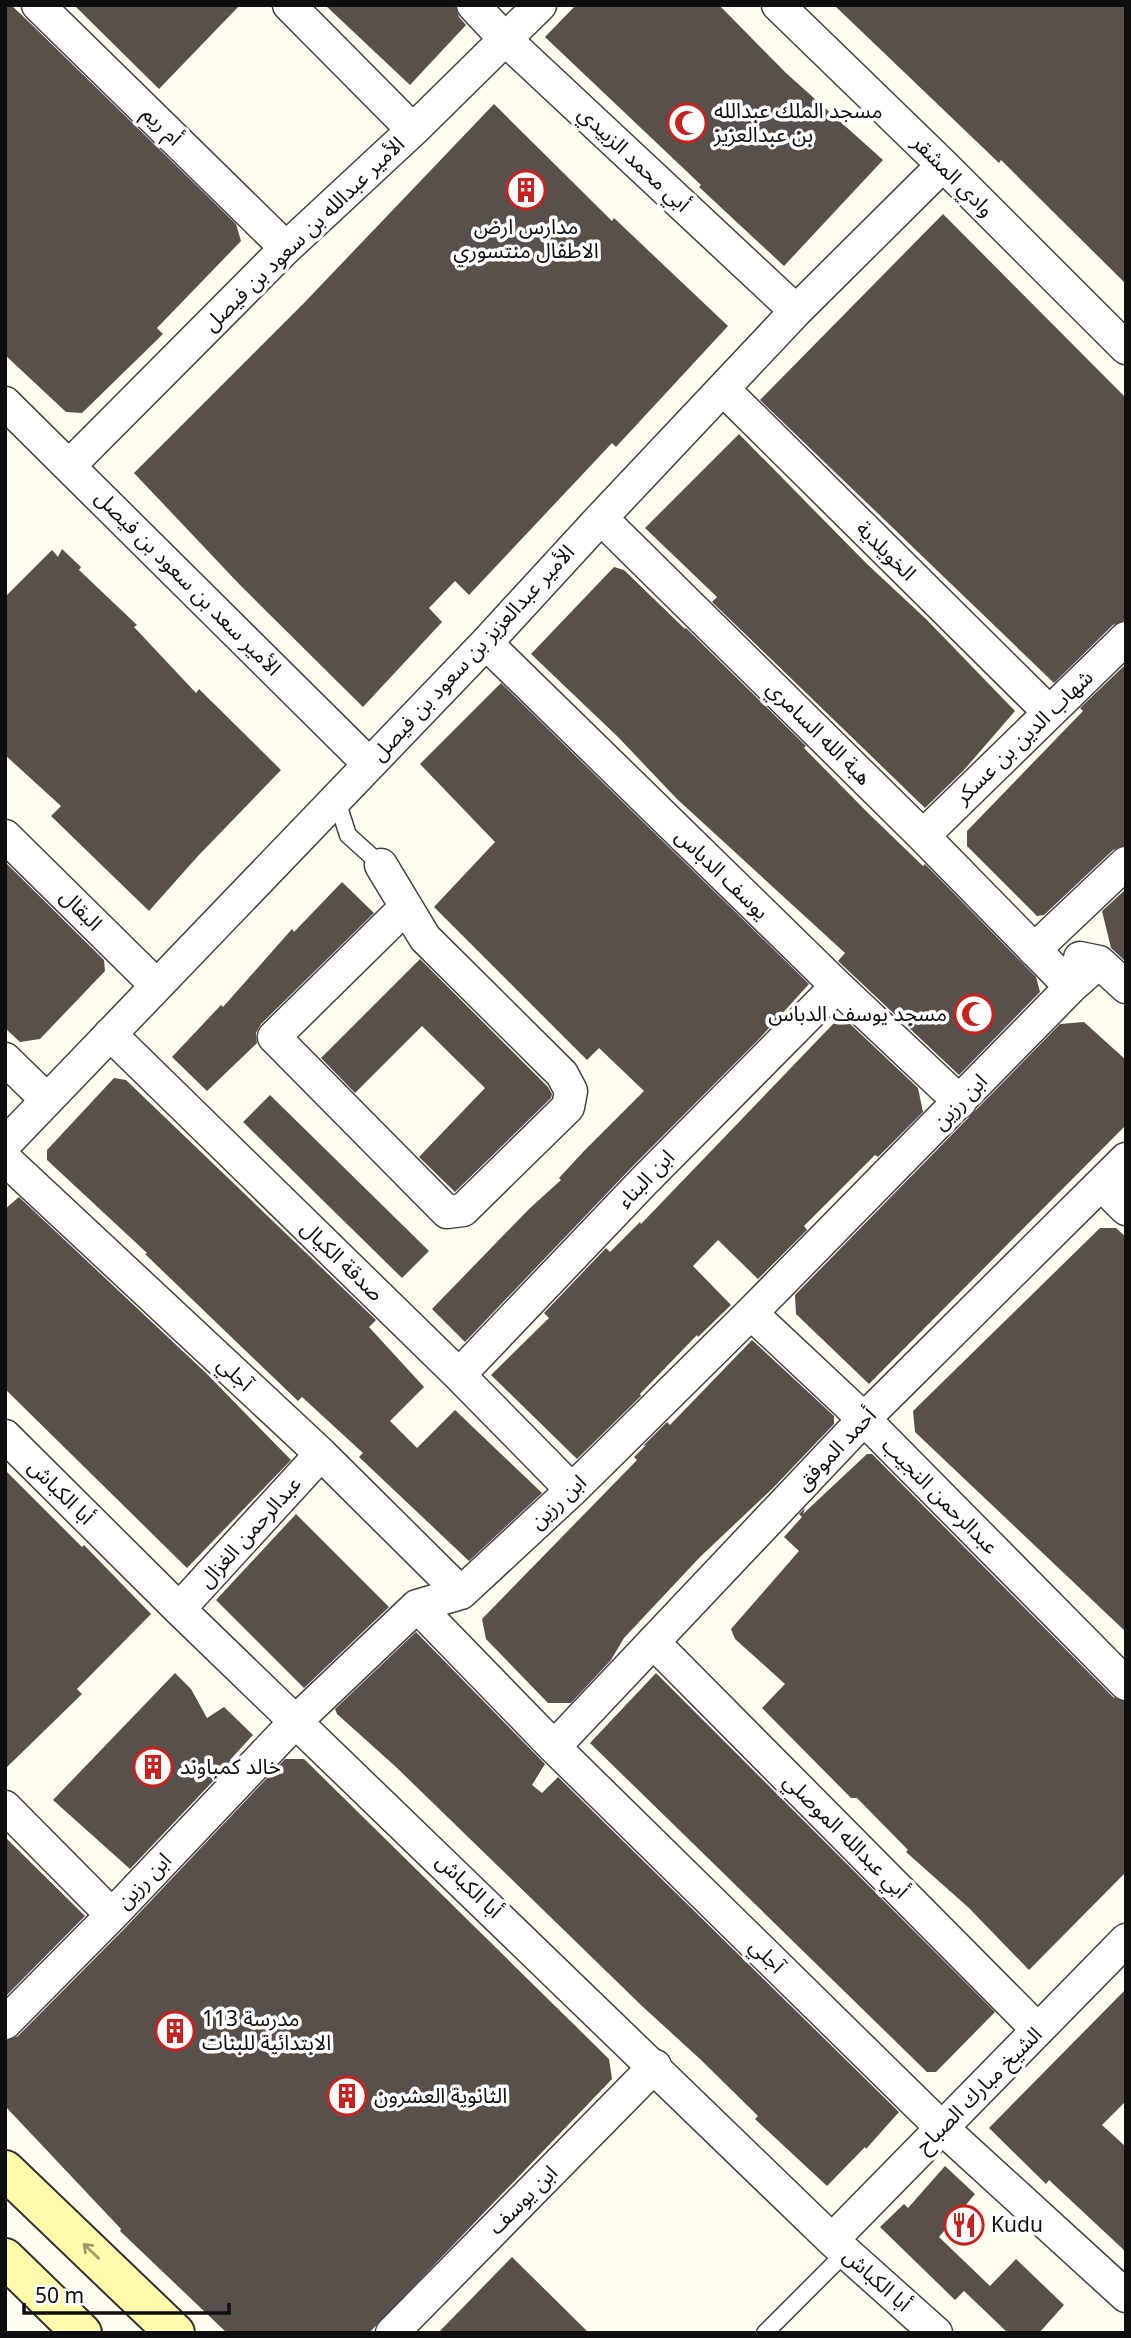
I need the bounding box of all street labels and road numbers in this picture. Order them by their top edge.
street label: أم ريم [130,94,194,158]
street label: أبي محمد الزبيدي [567,94,701,224]
street label: وادي المشقر [900,123,1006,229]
street label: الأمير عبدالله بن سعود بن فيصل [192,125,416,343]
street label: الأمير سعد بن سعود بن فيصل [83,478,293,688]
street label: الخويلدية [844,509,928,593]
street label: الأمير عبدالعزيز بن سعود بن فيصل [359,533,587,773]
street label: شهاب الدين بن عسكر [943,658,1105,817]
street label: هبة الله السامري [755,669,883,797]
street label: يوسف الدباس [664,817,780,931]
street label: البقال [48,877,114,943]
street label: ابن رزين [921,1062,999,1142]
street label: ابن البناء [605,1138,687,1220]
street label: صدقة الكيال [289,1209,395,1313]
street label: آجلي [206,1345,265,1404]
street label: أحمد الموفق [784,1396,888,1502]
street label: عبدالرحمن النجيب [870,1426,1010,1566]
street label: أبا الكباش [16,1447,106,1537]
street label: ابن رزين [518,1463,598,1541]
street label: عبدالرحمن الغزال [186,1465,314,1599]
street label: أبي عبدالله الموصلي [772,1762,920,1910]
street label: ابن رزين [105,1841,183,1921]
street label: أبا الكباش [424,1842,514,1930]
street label: آجلي [738,1927,797,1986]
street label: الشيخ مبارك الصباح [904,2015,1054,2165]
street label: ابن يوسف [477,2154,569,2246]
street label: أبا الكباش [832,2236,922,2324]

